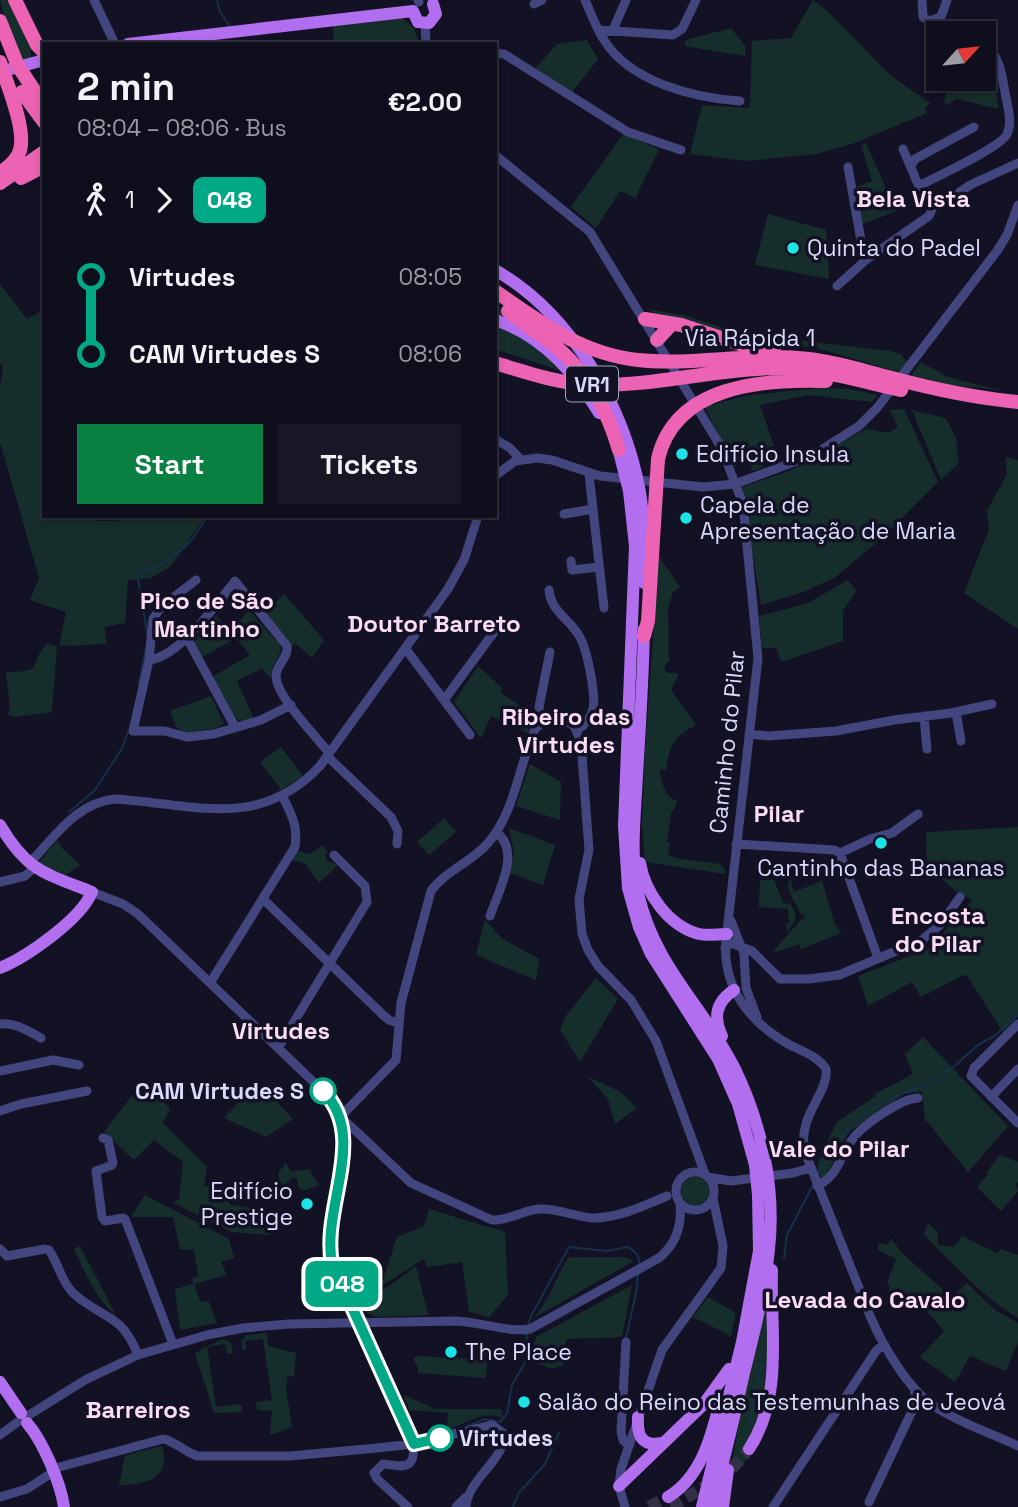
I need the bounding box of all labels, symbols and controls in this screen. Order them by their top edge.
north arrow [926,21,996,91]
map controls [926,21,996,91]
text: 2 min [77,63,175,111]
text: €2.00 [388,85,462,119]
text: 08:04 – 08:06 · Bus [77,113,287,143]
icon: walk [77,181,115,219]
icon: forward [145,181,183,219]
district label: Bela Vista [856,183,970,214]
text: 048 [207,184,252,215]
text: 1 [125,185,135,215]
place label: Quinta do Padel [807,233,981,263]
marker: Quinta do Padel [785,240,801,256]
text: Virtudes [129,260,235,294]
text: 08:05 [399,262,462,292]
street label: Via Rápida 1 [685,323,815,353]
text: CAM Virtudes S [129,337,320,371]
text: 08:06 [398,339,462,369]
road number: VR1 [566,366,618,402]
button: Start [77,424,263,504]
button: Tickets [277,424,462,504]
place label: Edifício Insula [696,439,849,469]
marker: Edifício Insula [674,446,690,462]
place label: Capela de Apresentação de Maria [700,490,956,546]
marker: Capela de Apresentação de Maria [678,510,694,526]
district label: Pico de São Martinho [140,585,274,644]
district label: Doutor Barreto [347,608,521,639]
street label: Caminho do Pilar [702,649,752,835]
district label: Ribeiro das Virtudes [502,701,630,760]
district label: Pilar [754,798,804,829]
marker: Cantinho das Bananas [873,835,889,851]
place label: Cantinho das Bananas [757,853,1005,883]
district label: Encosta do Pilar [891,900,985,959]
district label: Virtudes [232,1015,330,1046]
place label: CAM Virtudes S [135,1076,304,1106]
marker: CAM Virtudes S [310,1078,336,1104]
district label: Vale do Pilar [768,1133,910,1164]
place label: Edifício Prestige [201,1176,293,1232]
marker: Edifício Prestige [299,1196,315,1212]
line badge: 048 [302,1261,382,1307]
text: 048 [319,1268,365,1299]
district label: Levada do Cavalo [765,1284,965,1315]
place label: The Place [465,1337,572,1367]
marker: The Place [443,1344,459,1360]
place label: Salão do Reino das Testemunhas de Jeová [538,1387,1006,1417]
district label: Barreiros [86,1394,190,1425]
marker: Salão do Reino das Testemunhas de Jeová [516,1394,532,1410]
place label: Virtudes [459,1423,553,1453]
marker: Virtudes [427,1425,453,1451]

